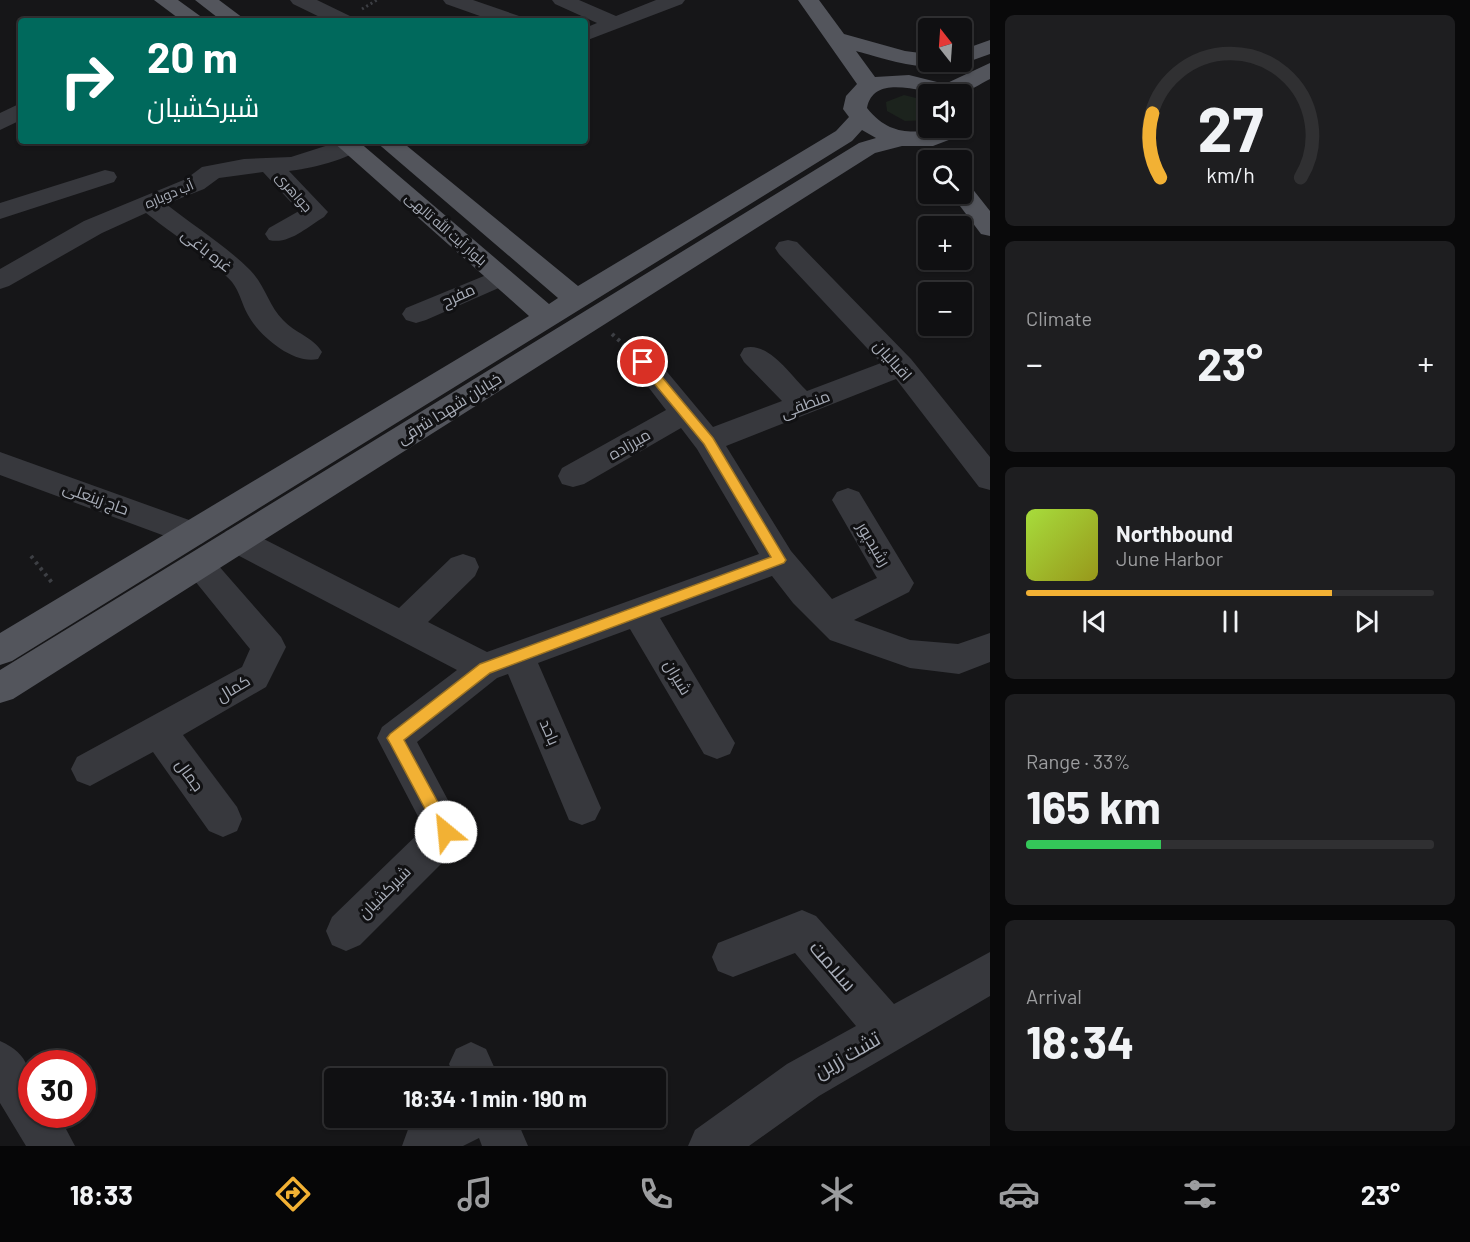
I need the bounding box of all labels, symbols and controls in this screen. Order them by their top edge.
north arrow [918,18,972,72]
map controls [918,18,972,336]
text: 20 m [147,31,238,81]
icon: right [48,42,126,120]
button: sound [918,84,972,138]
text: شیرکشیان [147,90,259,122]
text: 27 [1197,90,1263,164]
button: search [918,150,972,204]
text: km/h [1206,162,1254,187]
street label: جواهری [272,168,316,215]
street label: آب دوباره [142,176,196,211]
street label: بلوار آیت الله تالهی [402,188,491,269]
button: + [918,216,972,270]
street label: غره باغی [177,224,237,277]
street label: مفرح [438,279,479,313]
button: − [918,282,972,336]
text: Climate [1026,306,1092,330]
pin [617,336,668,387]
street label: اقبالیان [869,336,916,385]
text: 23° [1197,336,1263,390]
text: − [1026,343,1043,383]
text: + [1417,343,1434,383]
icon: arrive [626,345,659,378]
street label: خیابان شهدا شرقی [393,368,505,449]
street label: منطقی [777,385,833,423]
street label: میرزاده [604,424,654,464]
street label: حاج زینعلی [60,477,132,521]
street label: رشیدپور [851,517,895,571]
text: Northbound [1116,520,1233,546]
text: June Harbor [1116,546,1223,570]
icon: previous [1078,605,1111,638]
icon: pause [1214,605,1247,638]
icon: next [1350,605,1383,638]
street label: شیران [659,656,696,699]
street label: کمال [212,670,254,707]
street label: باحد [536,716,564,748]
text: Range · 33% [1026,749,1130,773]
street label: جمال [171,755,208,796]
text: 165 km [1026,779,1161,833]
position arrow [414,800,478,864]
street label: شیرکشیان [353,861,415,923]
street label: سلامت [805,935,862,996]
text: Arrival [1026,984,1082,1008]
text: 18:34 [1026,1014,1134,1068]
street label: تشت زرین [809,1025,886,1084]
speed limit sign: 30 [18,1050,96,1128]
text: 18:34 · 1 min · 190 m [403,1085,587,1111]
icon: directions [272,1173,314,1215]
icon: music [454,1173,496,1215]
icon: phone [635,1173,677,1215]
icon: climate [816,1173,858,1215]
icon: car [998,1173,1040,1215]
icon: filters [1179,1173,1221,1215]
text: 18:33 [70,1178,133,1210]
text: 23° [1361,1178,1400,1210]

